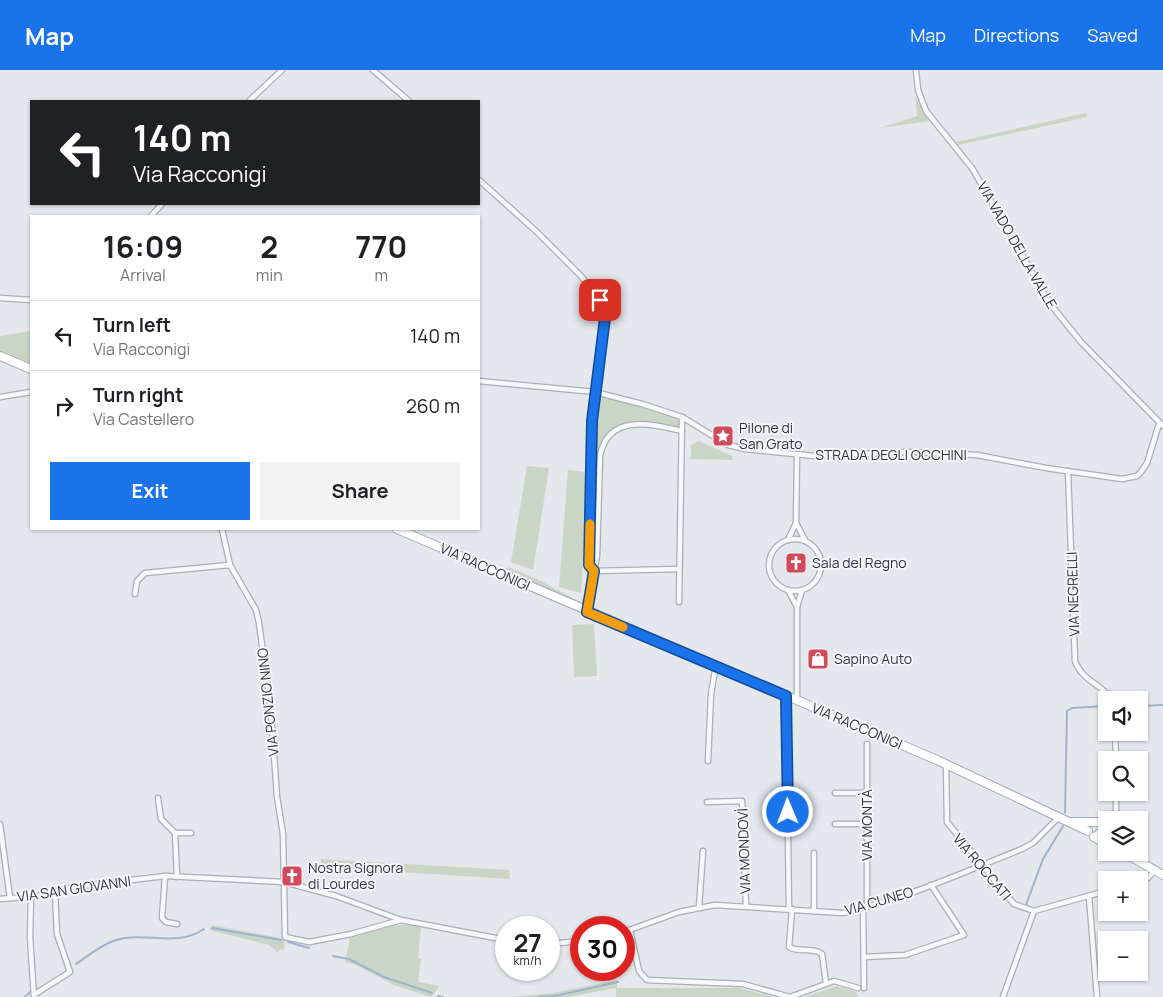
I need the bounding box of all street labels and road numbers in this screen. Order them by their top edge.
street label: VIA VADO DELLA VALLE [973,178,1062,312]
street label: STRADA DEGLI OCCHINI [815,445,967,464]
street label: VIA RACCONIGI [437,538,533,595]
street label: VIA NEGRELLI [1062,551,1083,637]
street label: VIA PONZIO NINO [252,647,283,757]
street label: VIA RACCONIGI [809,698,906,753]
street label: VIA MONTÀ [857,789,876,861]
street label: VIA MONDOVÌ [733,808,754,894]
street label: VIA ROCCATI [949,829,1016,904]
street label: VIA SAN GIOVANNI [16,871,132,906]
street label: VIA CUNEO [842,882,915,919]

